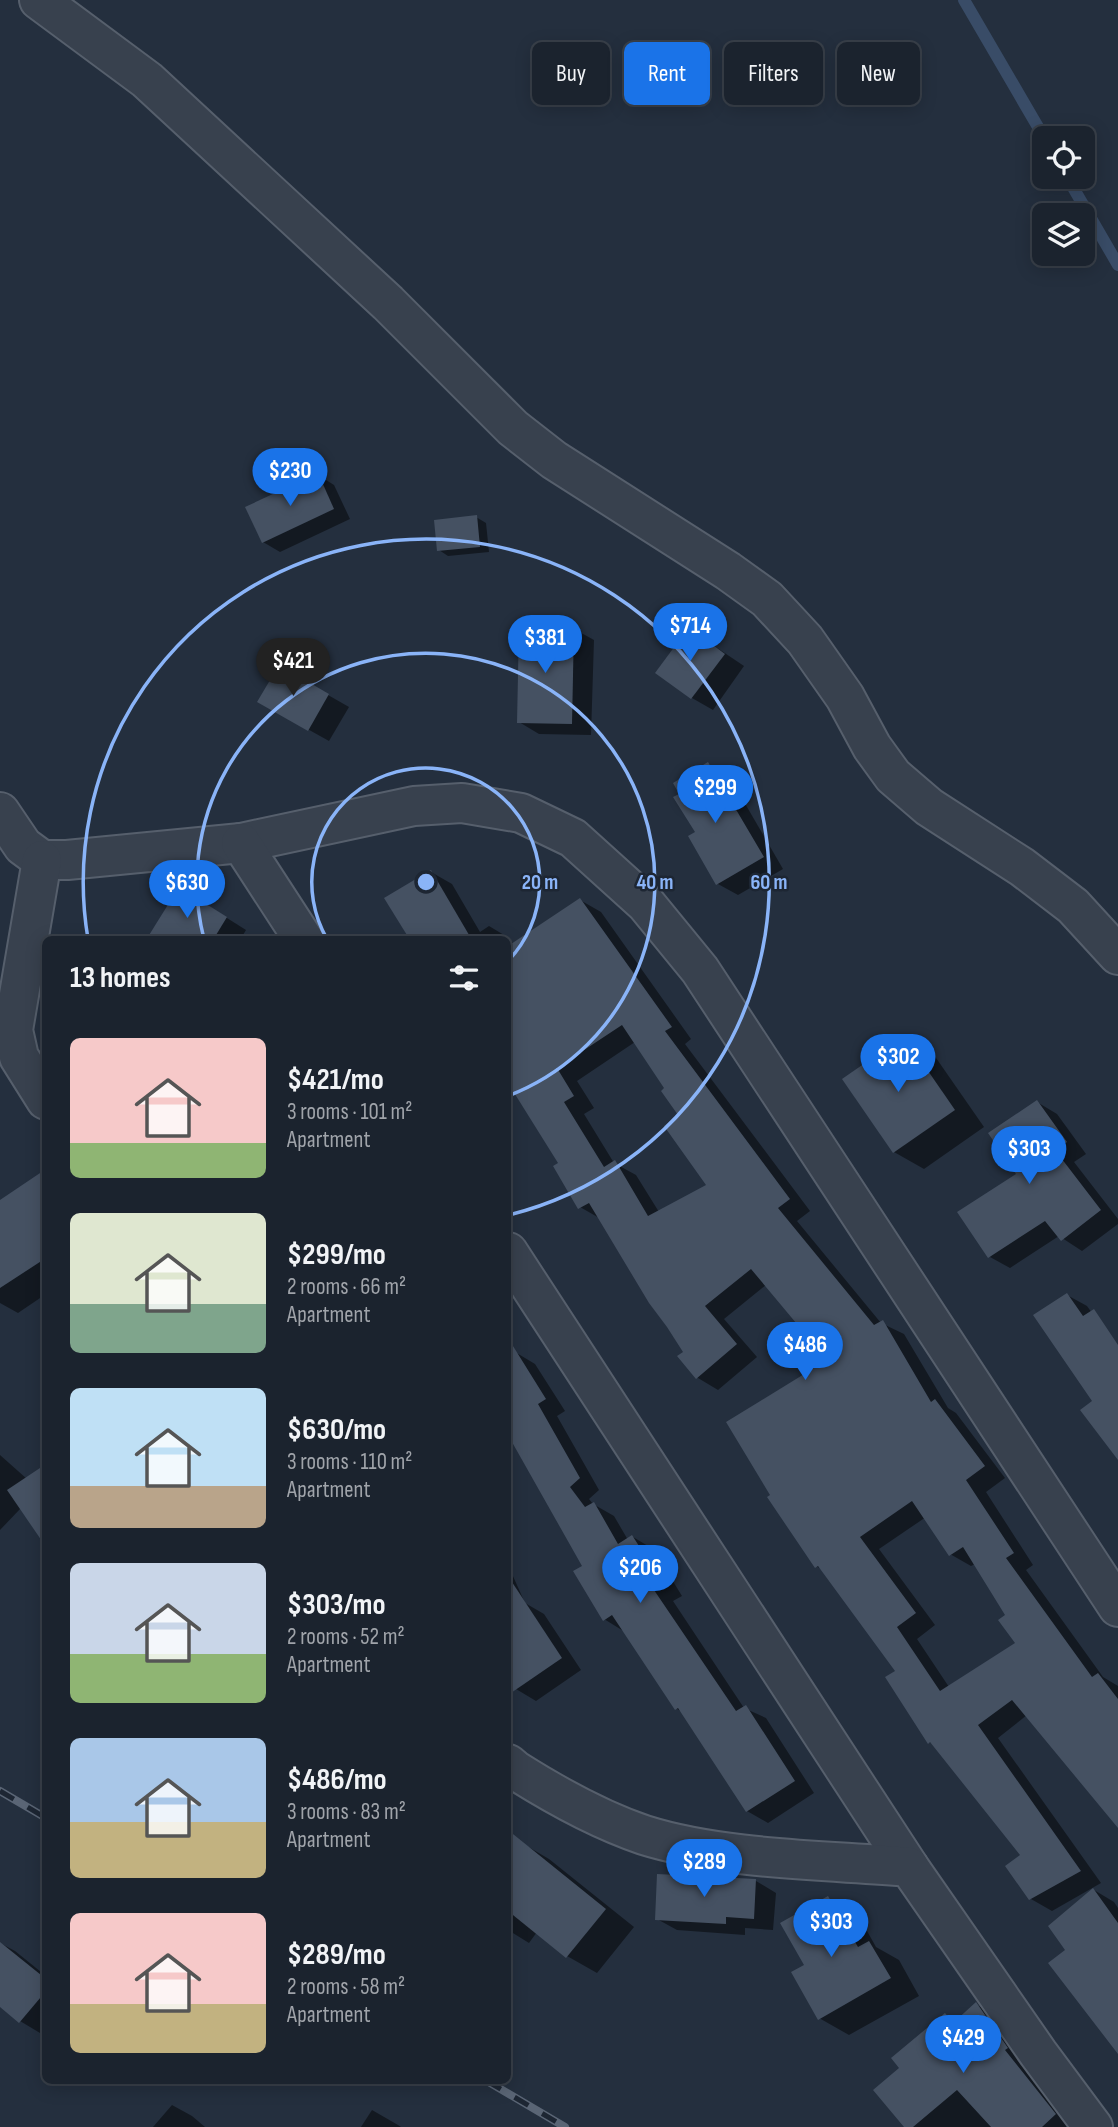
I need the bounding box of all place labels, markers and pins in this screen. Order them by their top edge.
pin: $230 [249,448,331,508]
pin: $714 [649,604,731,663]
pin: $381 [504,616,586,675]
pin: $421 [252,638,334,698]
pin: $299 [674,766,756,825]
pin: $630 [146,860,228,920]
centre of rings [414,870,438,894]
pin: $302 [857,1034,939,1094]
pin: $303 [988,1126,1070,1186]
pin: $486 [764,1322,846,1382]
pin: $206 [599,1546,681,1605]
pin: $289 [663,1840,745,1899]
pin: $303 [790,1899,872,1959]
pin: $429 [922,2016,1004,2075]

